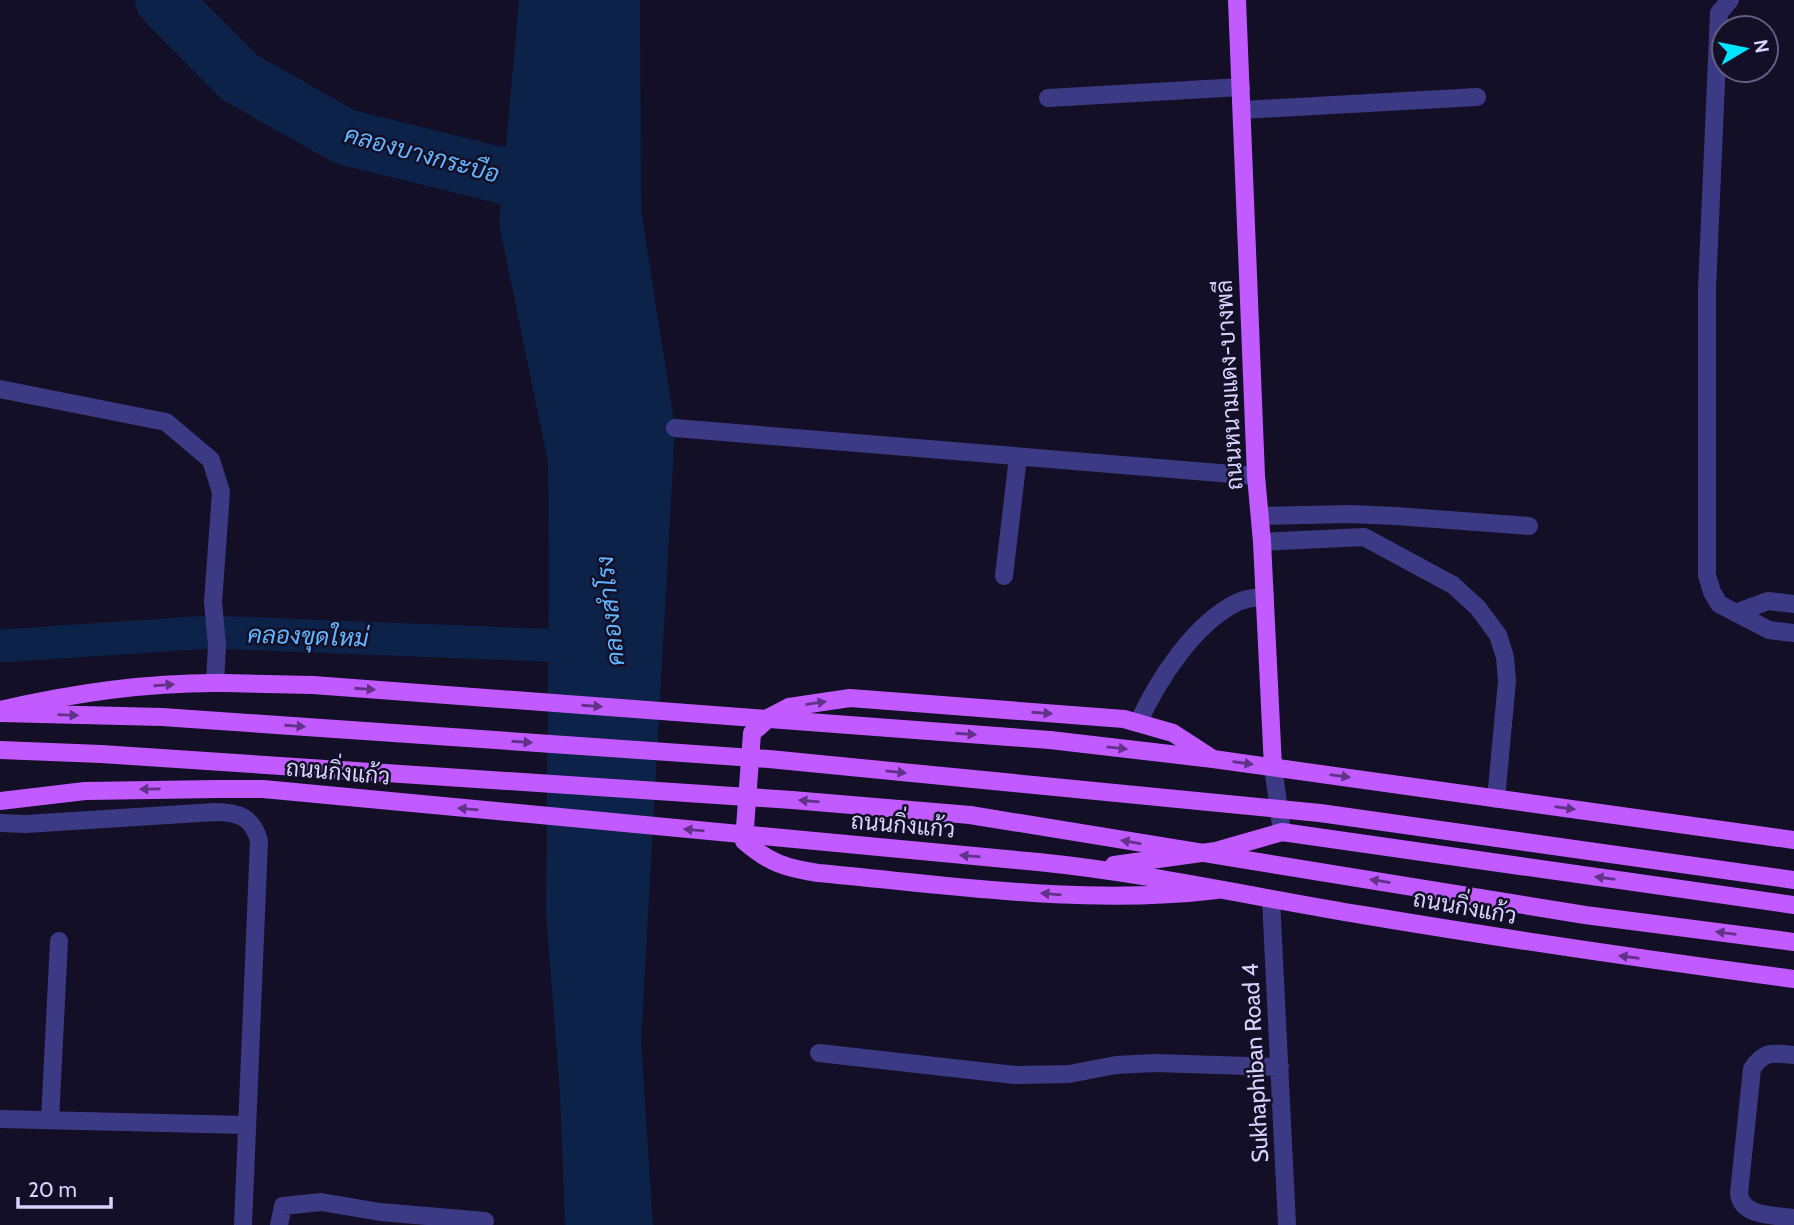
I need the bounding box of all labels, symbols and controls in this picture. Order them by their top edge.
north arrow [1710,14,1780,84]
text: N [1749,38,1774,55]
water label: คลองบางกระบือ [341,119,503,189]
street label: ถนนหนามแดง-บางพลี [1209,279,1248,491]
water label: คลองสำโรง [589,554,630,668]
water label: คลองขุดใหม่ [247,618,370,655]
one-way arrow [153,680,175,691]
one-way arrow [355,684,377,695]
one-way arrow [805,697,827,708]
one-way arrow [582,701,604,712]
one-way arrow [1031,708,1053,719]
one-way arrow [57,709,79,720]
one-way arrow [285,721,307,732]
one-way arrow [955,729,977,740]
one-way arrow [512,737,534,748]
one-way arrow [1107,743,1129,754]
street label: ถนนกิ่งแก้ว [285,748,392,791]
one-way arrow [1232,757,1254,768]
one-way arrow [885,766,907,777]
one-way arrow [1329,771,1351,782]
one-way arrow [139,784,161,795]
one-way arrow [797,795,819,806]
street label: ถนนกิ่งแก้ว [850,801,957,844]
one-way arrow [457,803,479,814]
one-way arrow [1555,803,1577,814]
one-way arrow [683,824,705,835]
one-way arrow [1120,836,1142,847]
one-way arrow [958,850,980,861]
one-way arrow [1594,872,1616,883]
one-way arrow [1369,875,1391,886]
street label: ถนนกิ่งแก้ว [1411,878,1520,930]
one-way arrow [1040,888,1062,899]
one-way arrow [1715,928,1737,939]
one-way arrow [1618,951,1640,962]
street label: Sukhaphiban Road 4 [1236,963,1274,1163]
scale bar [18,1166,110,1210]
text: 20 m [28,1177,77,1202]

